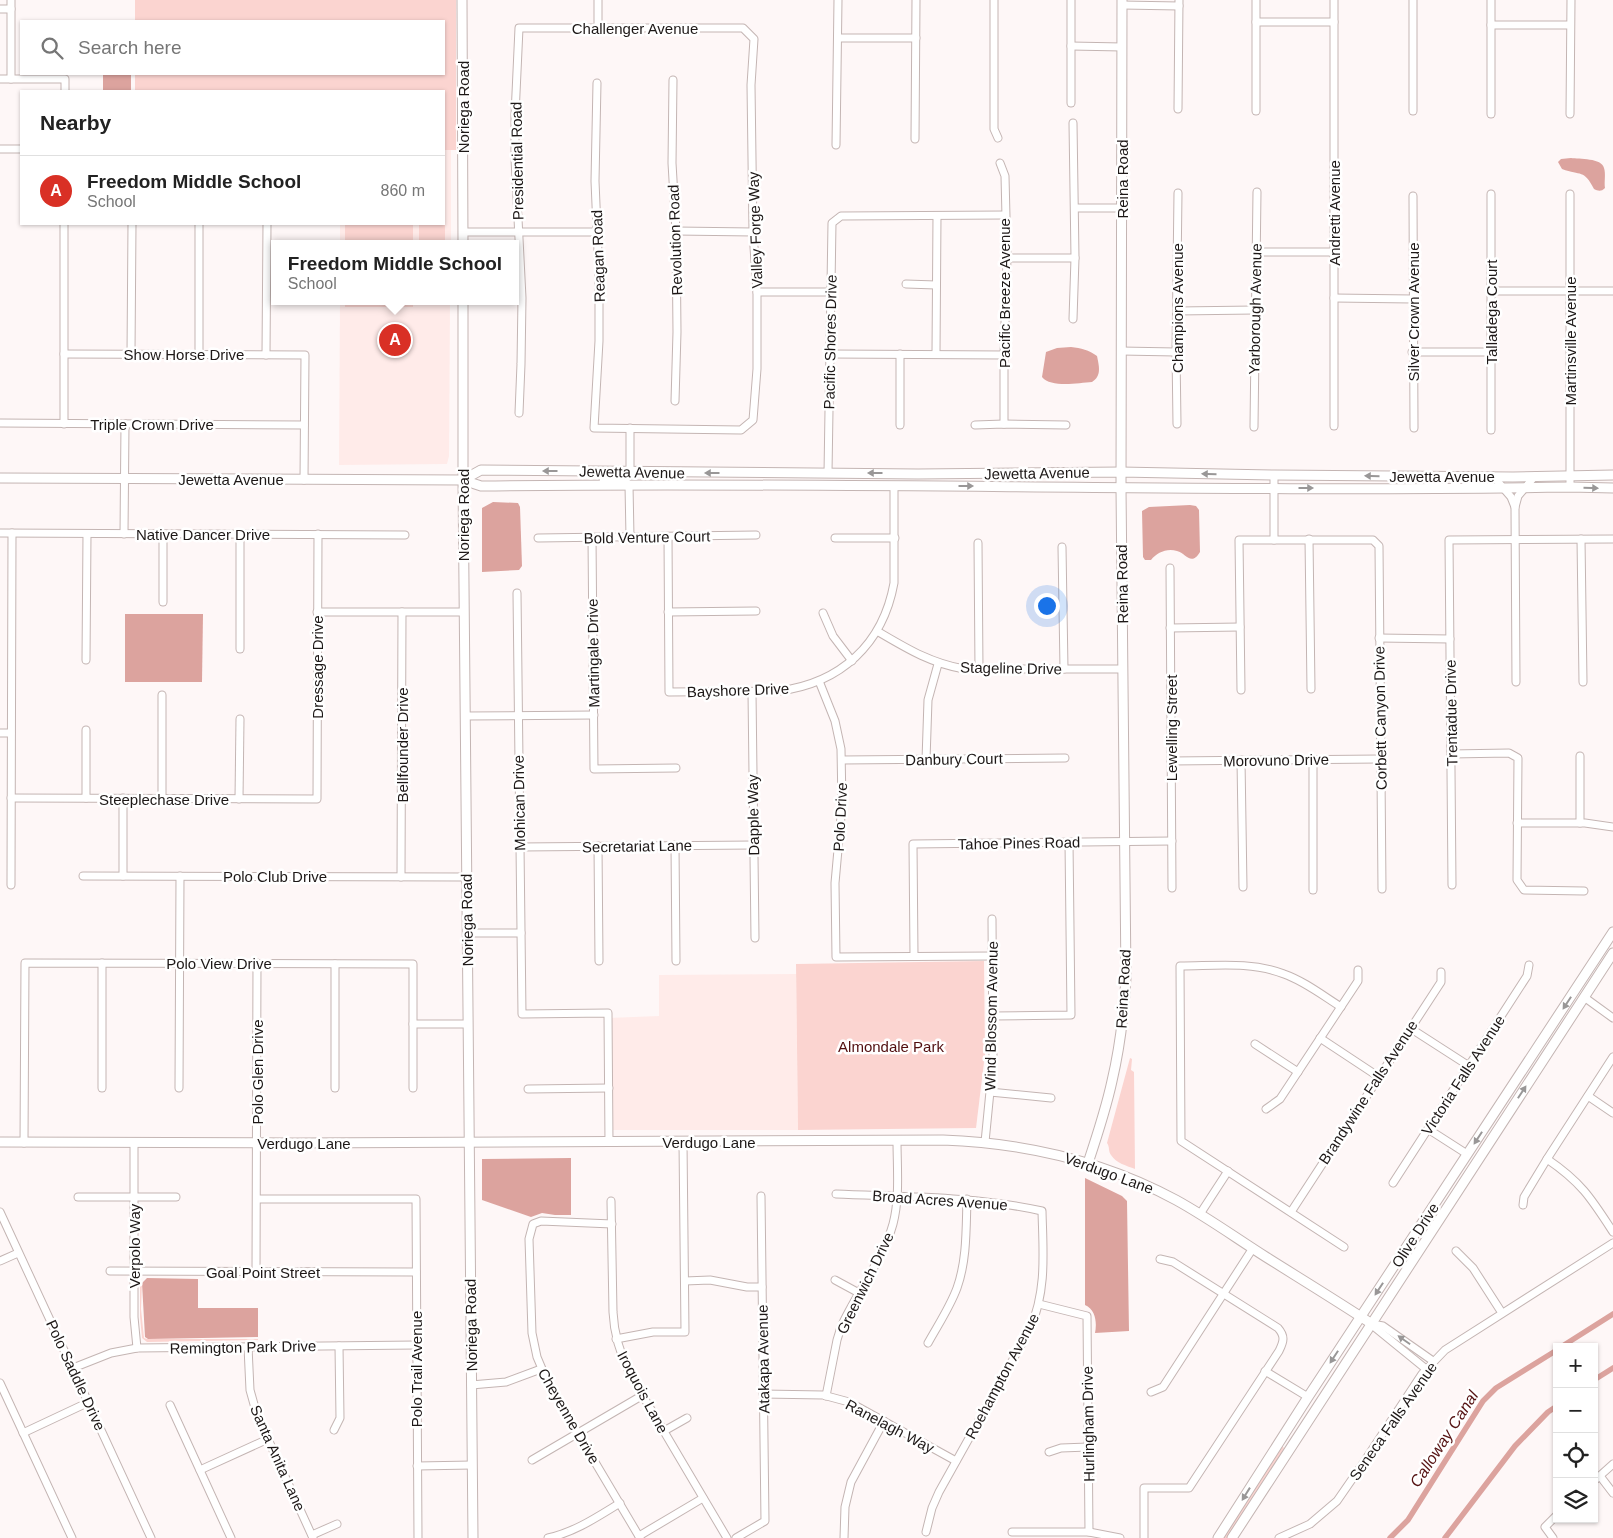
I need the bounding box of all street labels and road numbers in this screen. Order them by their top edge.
street label: Challenger Avenue [572,20,698,37]
street label: Noriega Road [455,61,472,153]
street label: Presidential Road [507,102,527,220]
street label: Reina Road [1114,139,1131,219]
street label: Andretti Avenue [1326,160,1343,266]
street label: Valley Forge Way [744,171,766,289]
street label: Revolution Road [665,184,685,296]
street label: Reagan Road [588,209,608,303]
street label: Pacific Breeze Avenue [996,218,1013,368]
street label: Champions Avenue [1169,243,1186,373]
street label: Yarborough Avenue [1245,243,1265,375]
street label: Silver Crown Avenue [1405,243,1422,381]
street label: Talladega Court [1483,259,1500,365]
street label: Pacific Shores Drive [820,274,840,410]
street label: Martinsville Avenue [1562,277,1579,405]
street label: Show Horse Drive [124,346,244,363]
street label: Triple Crown Drive [90,416,214,433]
street label: Jewetta Avenue [579,463,685,481]
street label: Jewetta Avenue [984,464,1090,482]
street label: Jewetta Avenue [1389,468,1495,485]
street label: Noriega Road [455,469,472,561]
street label: Jewetta Avenue [178,471,284,488]
street label: Native Dancer Drive [136,526,270,543]
street label: Bold Venture Court [583,527,711,547]
street label: Reina Road [1113,544,1131,624]
street label: Martingale Drive [584,598,602,708]
street label: Dressage Drive [309,615,326,719]
street label: Corbett Canyon Drive [1370,646,1390,790]
street label: Stageline Drive [960,659,1062,677]
street label: Trentadue Drive [1442,659,1460,767]
street label: Lewelling Street [1163,674,1180,781]
street label: Bayshore Drive [686,680,790,700]
street label: Bellfounder Drive [394,687,411,803]
street label: Danbury Court [905,750,1004,768]
street label: Morovuno Drive [1223,751,1329,769]
street label: Mohican Drive [510,755,528,851]
street label: Dapple Way [744,774,762,856]
street label: Polo Drive [830,782,850,852]
street label: Steeplechase Drive [99,791,229,808]
street label: Tahoe Pines Road [958,833,1080,853]
street label: Secretariat Lane [582,837,692,855]
street label: Polo Club Drive [223,868,327,885]
street label: Noriega Road [458,874,476,966]
street label: Wind Blossom Avenue [981,941,1001,1091]
street label: Reina Road [1112,949,1134,1029]
street label: Polo View Drive [166,955,272,972]
street label: Victoria Falls Avenue [1418,1012,1508,1138]
street label: Brandywine Falls Avenue [1315,1017,1421,1167]
street label: Polo Glen Drive [249,1019,266,1125]
street label: Verdugo Lane [662,1134,756,1151]
street label: Verdugo Lane [257,1135,351,1152]
street label: Verdugo Lane [1062,1149,1156,1197]
street label: Broad Acres Avenue [872,1187,1008,1213]
street label: Olive Drive [1388,1200,1442,1270]
street label: Verpolo Way [126,1203,143,1288]
street label: Greenwich Drive [833,1229,897,1337]
street label: Goal Point Street [206,1264,321,1281]
street label: Noriega Road [462,1279,480,1371]
street label: Atakapa Avenue [754,1304,772,1414]
street label: Roehampton Avenue [962,1310,1042,1442]
street label: Polo Trail Avenue [408,1311,425,1427]
street label: Polo Saddle Drive [43,1317,109,1433]
street label: Remington Park Drive [170,1337,316,1357]
street label: Iroquois Lane [614,1348,672,1436]
street label: Seneca Falls Avenue [1346,1359,1440,1483]
street label: Cheyenne Drive [535,1365,603,1467]
street label: Hurlingham Drive [1078,1366,1098,1482]
street label: Ranelagh Way [843,1396,938,1457]
street label: Santa Anita Lane [247,1402,309,1514]

